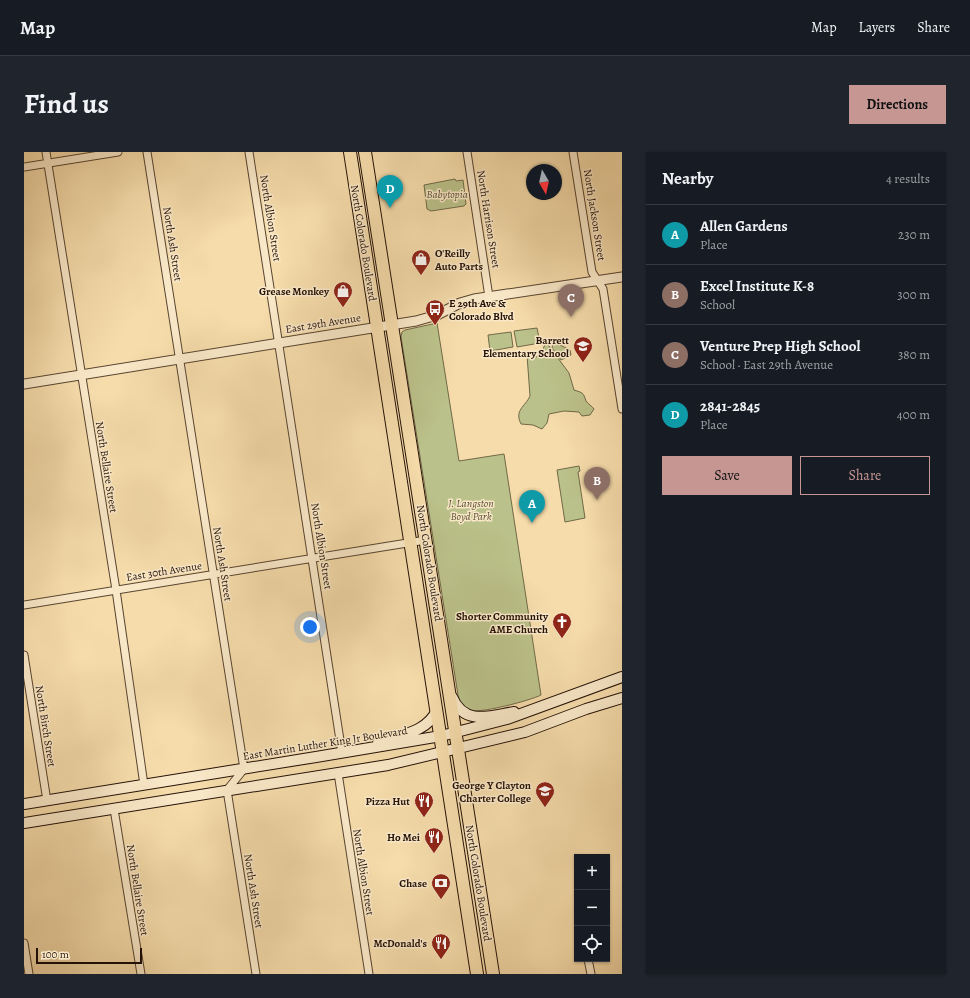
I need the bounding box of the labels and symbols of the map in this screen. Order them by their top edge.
north arrow [526,164,562,200]
street label: North Jackson Street [580,168,609,262]
street label: North Harrison Street [473,169,504,269]
street label: North Albion Street [256,174,285,263]
pin: D [377,175,403,208]
street label: North Colorado Boulevard [347,184,380,302]
park label: Babytopia [426,187,468,202]
street label: North Ash Street [159,206,186,283]
place label: O'Reilly Auto Parts [434,246,484,274]
shop icon: O'Reilly Auto Parts [410,248,432,276]
shop icon: Grease Monkey [332,280,354,308]
place label: Grease Monkey [259,284,330,299]
pin: C [558,284,584,317]
place label: E 29th Ave & Colorado Blvd [449,296,514,324]
bus stop icon: E 29th Ave & Colorado Blvd [424,298,446,326]
street label: East 29th Avenue [284,310,362,337]
place label: Barrett Elementary School [483,333,569,361]
school or university icon: Barrett Elementary School [572,335,594,363]
street label: North Bellaire Street [92,420,121,514]
pin: B [584,467,610,500]
pin: A [519,490,545,523]
park label: J. Langston Boyd Park [447,496,494,524]
street label: North Albion Street [307,502,336,591]
street label: North Colorado Boulevard [413,504,446,622]
street label: North Ash Street [209,526,236,603]
street label: East 30th Avenue [125,558,203,585]
place label: Shorter Community AME Church [456,609,549,637]
church icon: Shorter Community AME Church [551,611,573,639]
your location [300,617,320,637]
street label: North Birch Street [32,684,59,768]
street label: East Martin Luther King Jr Boulevard [242,723,408,764]
place label: George Y Clayton Charter College [452,778,531,806]
school or university icon: George Y Clayton Charter College [534,780,556,808]
restaurant icon: Pizza Hut [413,790,435,818]
place label: Pizza Hut [365,794,410,809]
street label: North Colorado Boulevard [462,824,495,942]
restaurant icon: Ho Mei [423,826,445,854]
street label: North Albion Street [349,828,378,917]
place label: Ho Mei [387,830,420,845]
street label: North Bellaire Street [123,843,152,937]
street label: North Ash Street [240,853,267,930]
bank icon: Chase [430,872,452,900]
place label: Chase [399,876,427,891]
restaurant icon: McDonald's [430,932,452,960]
place label: McDonald's [373,936,428,951]
scale bar [36,946,142,965]

